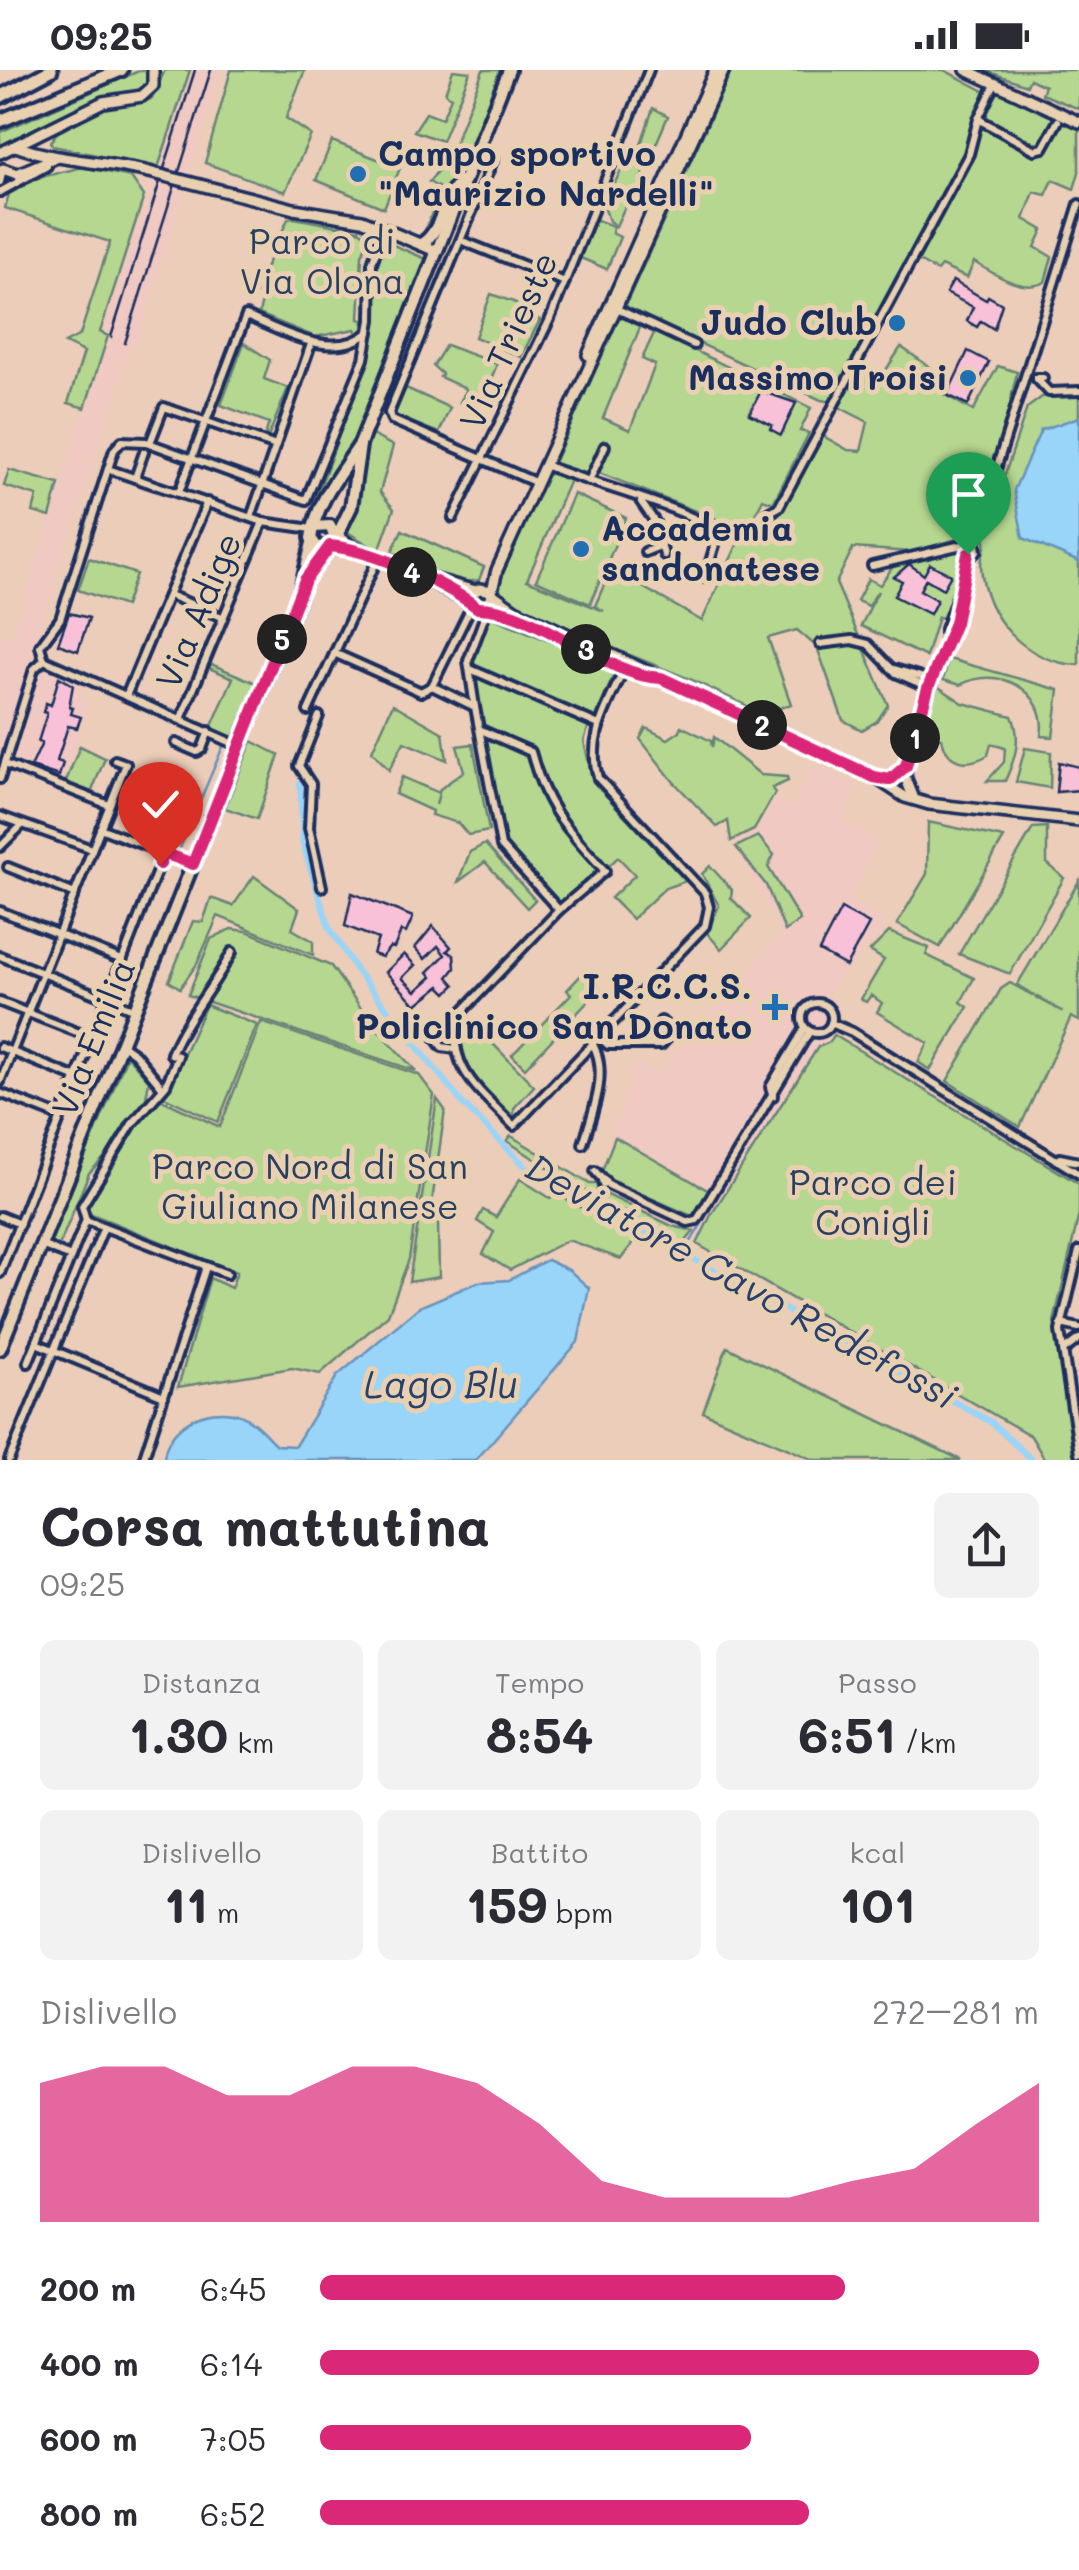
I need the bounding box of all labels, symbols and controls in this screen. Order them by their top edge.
text: 09:25 [50,10,153,60]
place label: Campo sportivo "Maurizio Nardelli" [378,129,714,215]
marker: Campo sportivo "Maurizio Nardelli" [347,163,369,185]
park label: Parco di Via Olona [240,217,404,303]
street label: Via Trieste [448,244,567,436]
place label: Judo Club [700,298,877,344]
marker: Judo Club [886,312,908,334]
place label: Massimo Troisi [688,353,948,399]
marker: Massimo Troisi [957,367,979,389]
pin [926,452,1011,555]
icon: arrive [941,467,996,522]
place label: Accademia sandonatese [601,504,820,590]
street label: Via Adige [144,525,251,695]
marker: Accademia sandonatese [570,538,592,560]
pin: 4 [387,547,437,597]
text: 4 [403,554,421,590]
pin: 5 [257,614,307,664]
text: 5 [274,621,290,657]
pin: 3 [561,624,611,674]
text: 3 [578,631,594,667]
pin: 2 [737,700,787,750]
text: 2 [754,707,770,743]
pin: 1 [890,713,940,763]
text: 1 [909,720,921,756]
pin [118,762,203,865]
icon: check [133,777,188,832]
street label: Via Emilia [40,952,145,1123]
place label: I.R.C.C.S. Policlinico San Donato [356,962,752,1048]
marker: I.R.C.C.S. Policlinico San Donato [762,994,788,1020]
water label: Deviatore Cavo Redefossi [517,1141,967,1420]
park label: Parco Nord di San Giuliano Milanese [152,1142,468,1228]
park label: Parco dei Conigli [789,1158,957,1244]
water label: Lago Blu [364,1358,518,1409]
text: Corsa mattutina [40,1488,490,1560]
button: share [934,1493,1039,1598]
text: 09:25 [40,1562,125,1604]
text: Distanza [142,1664,261,1700]
text: Tempo [495,1664,584,1700]
text: Passo [838,1664,917,1700]
text: 1.30 [129,1700,228,1766]
text: 8:54 [486,1700,593,1766]
text: 6:51 [798,1700,896,1766]
text: km [228,1724,274,1760]
text: /km [896,1724,957,1760]
text: Dislivello [142,1834,261,1870]
text: Battito [491,1834,588,1870]
text: kcal [850,1834,905,1870]
text: 11 [164,1870,208,1936]
text: 159 [466,1870,547,1936]
text: 101 [839,1870,916,1936]
text: m [208,1894,239,1930]
text: bpm [547,1894,613,1930]
text: Dislivello [40,1990,177,2032]
text: 272–281 m [872,1990,1039,2032]
text: 200 m [40,2267,136,2309]
text: 6:45 [200,2267,267,2309]
text: 400 m [40,2342,138,2384]
text: 6:14 [200,2342,262,2384]
text: 600 m [40,2417,137,2459]
text: 7:05 [200,2417,266,2459]
text: 800 m [40,2492,138,2534]
text: 6:52 [200,2492,266,2534]

